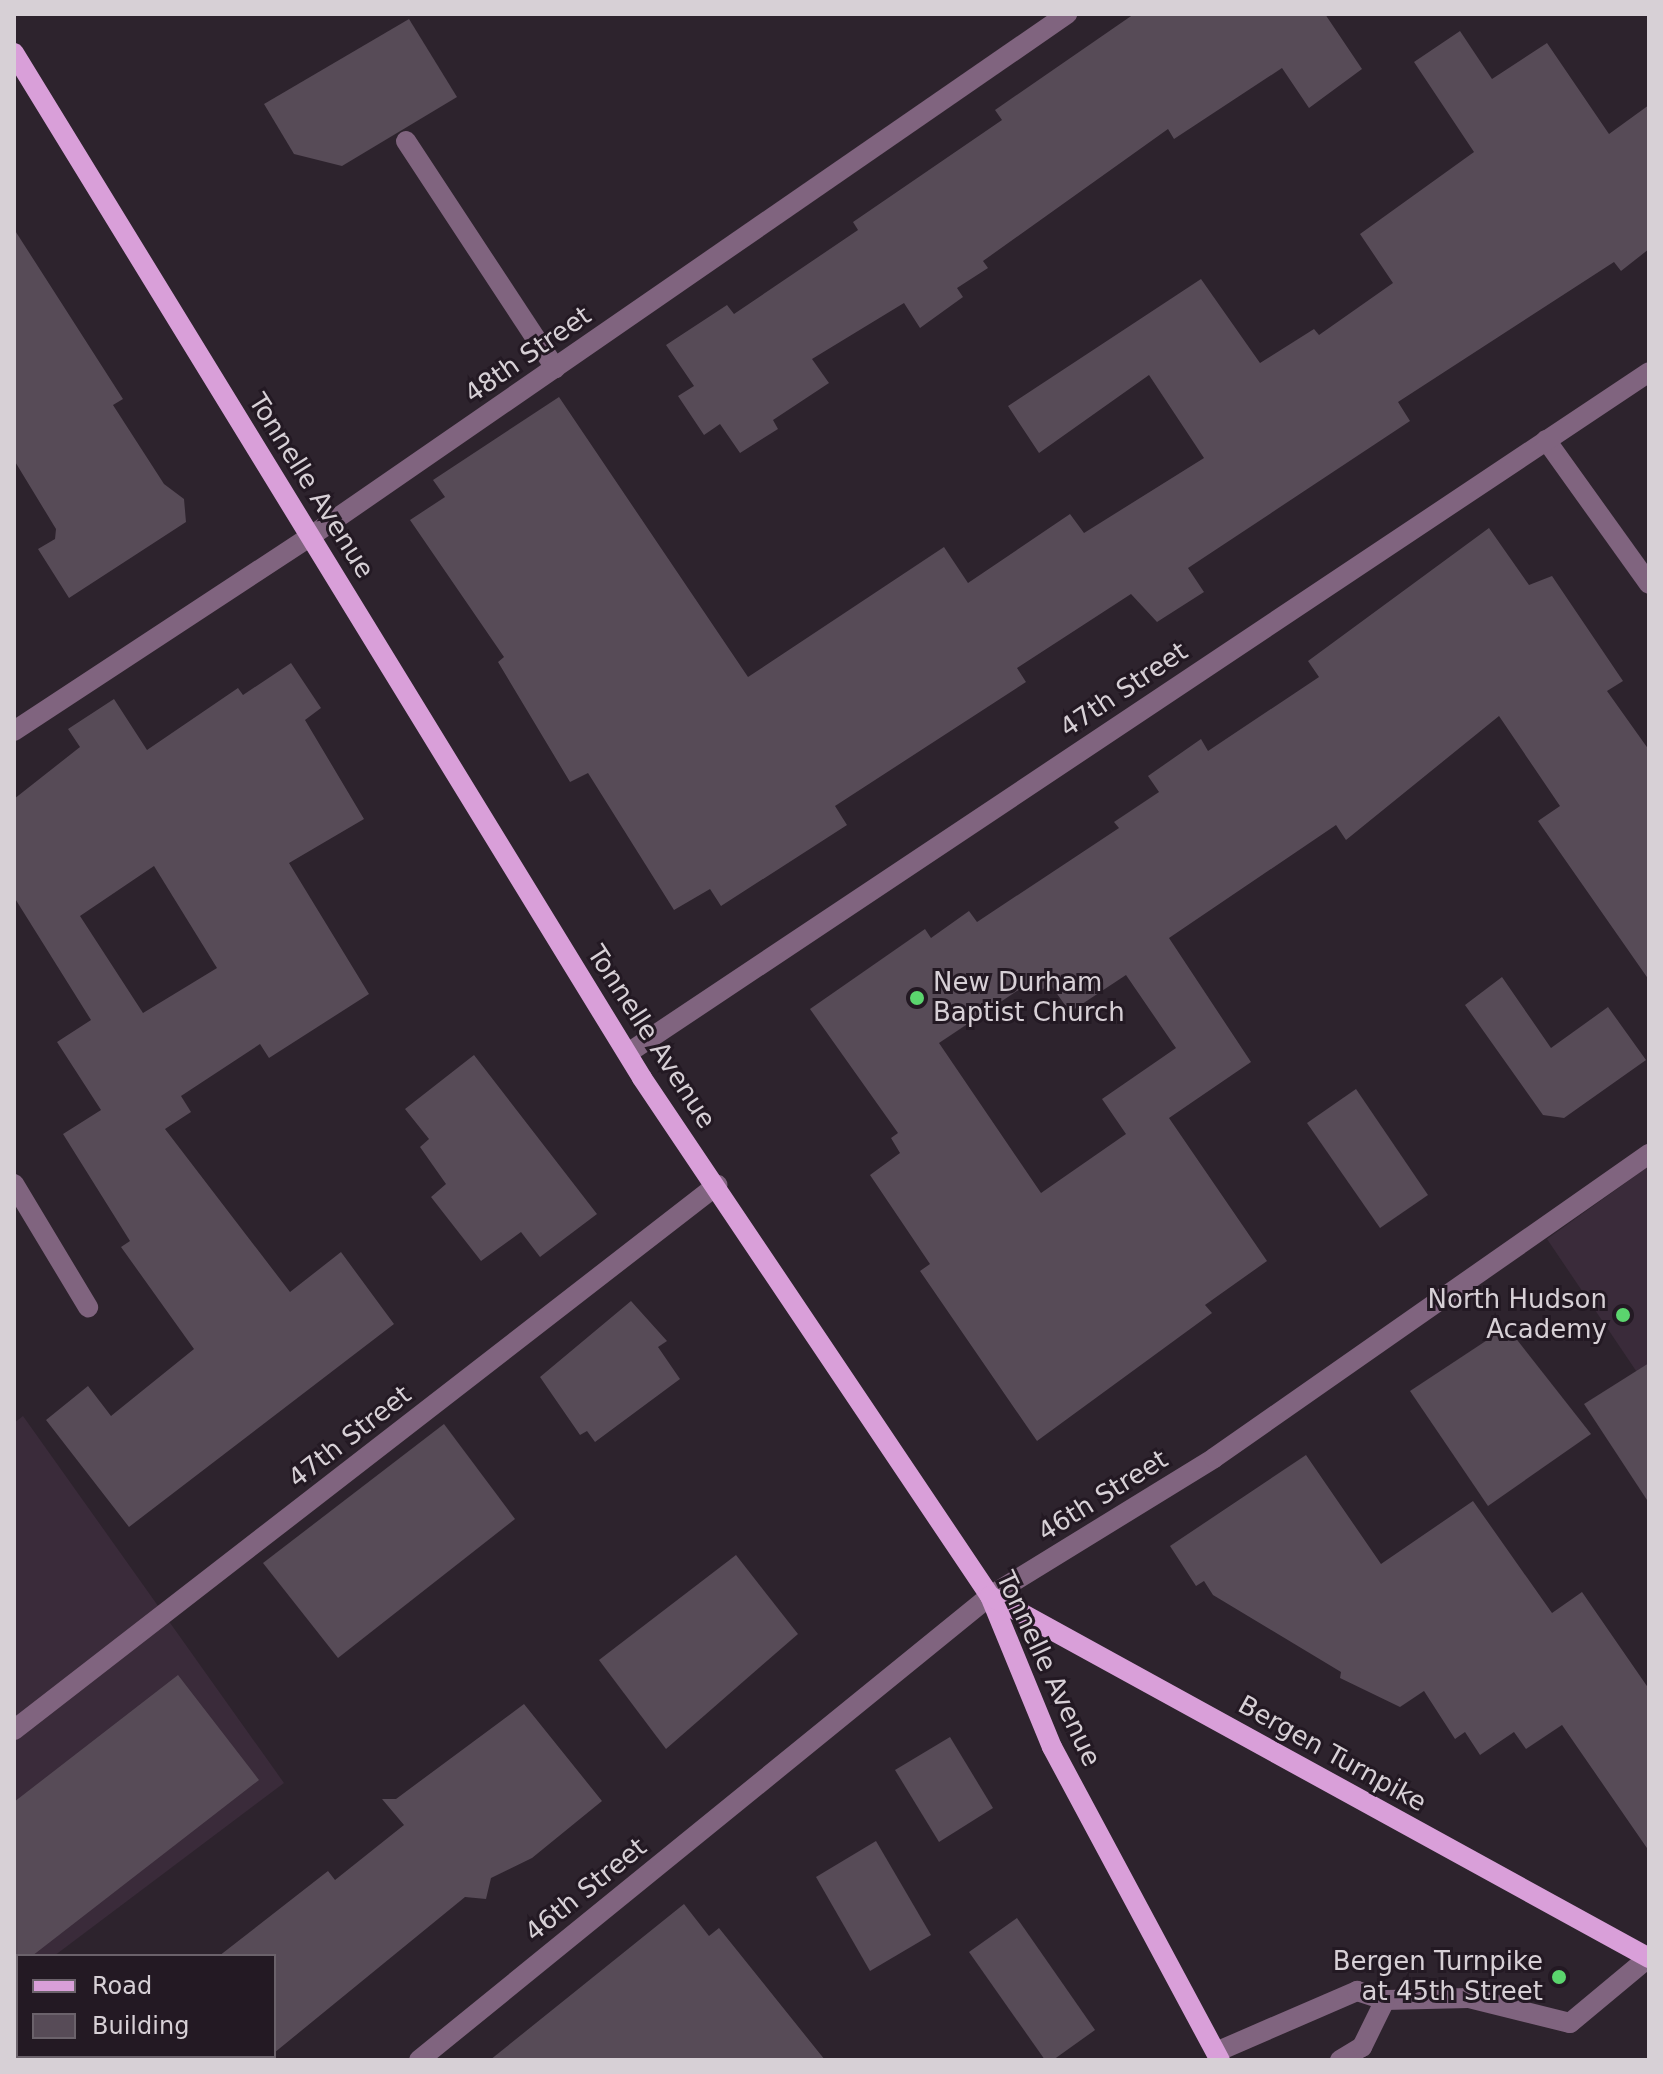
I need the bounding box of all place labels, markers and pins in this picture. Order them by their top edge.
place label: New Durham Baptist Church [933,967,1125,1028]
marker: New Durham Baptist Church [908,989,926,1007]
place label: North Hudson Academy [1428,1284,1607,1346]
marker: North Hudson Academy [1614,1306,1632,1324]
place label: Bergen Turnpike at 45th Street [1333,1946,1543,2008]
marker: Bergen Turnpike at 45th Street [1550,1968,1568,1986]

